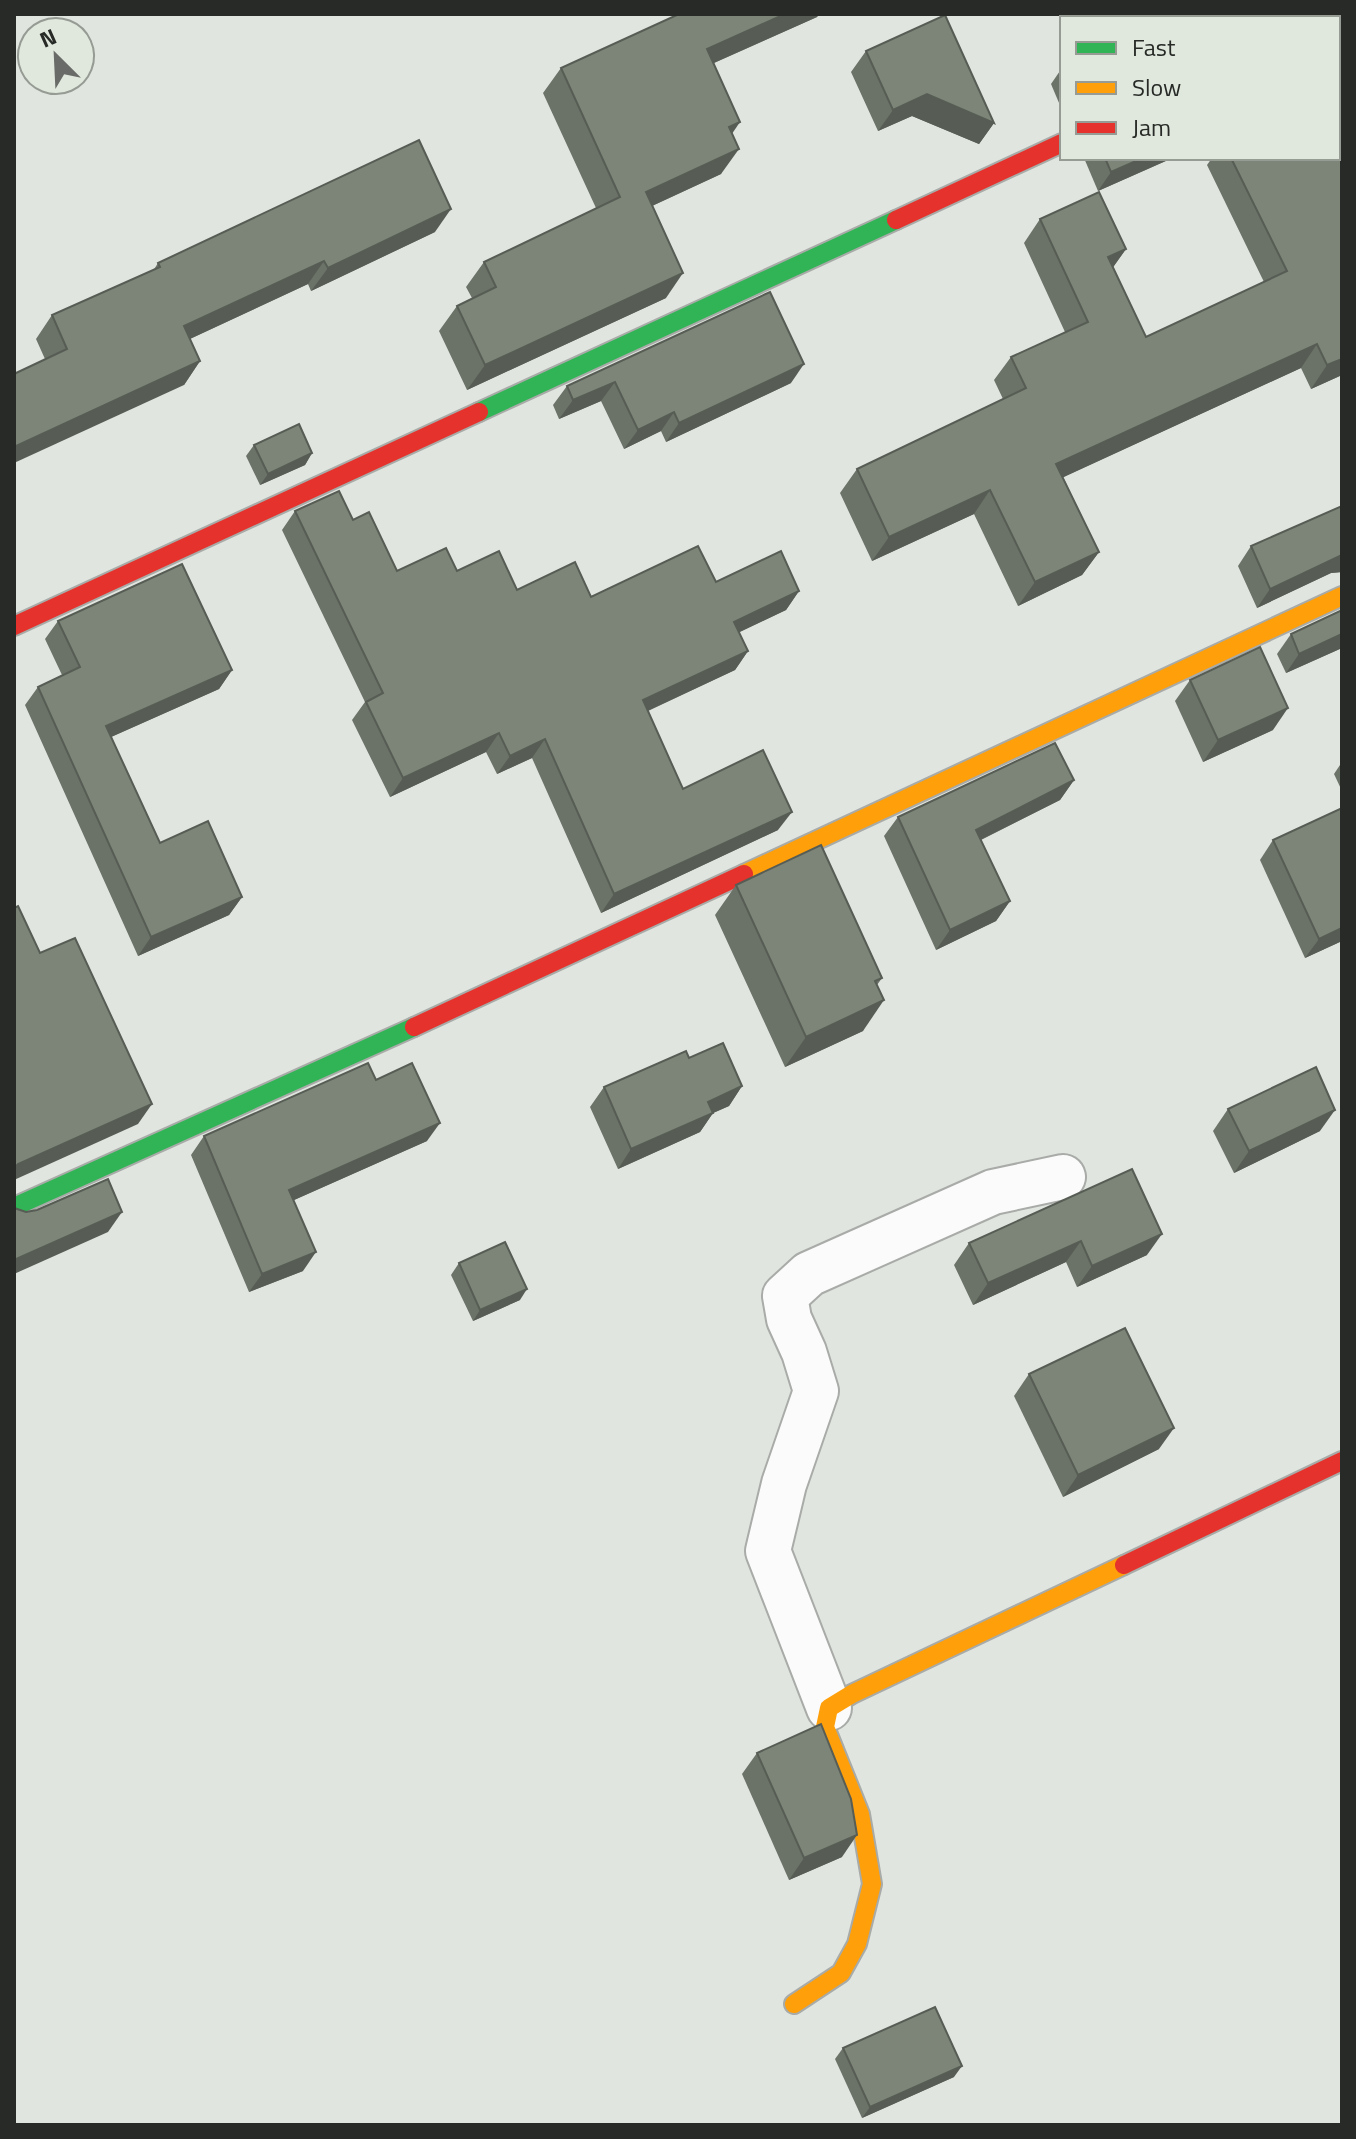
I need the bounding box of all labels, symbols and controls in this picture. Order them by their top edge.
north arrow [16,16,96,96]
legend [1060,16,1340,160]
text: N [34,19,62,56]
text: Fast [1132,29,1176,65]
text: Slow [1132,69,1181,105]
text: Jam [1132,109,1171,145]

